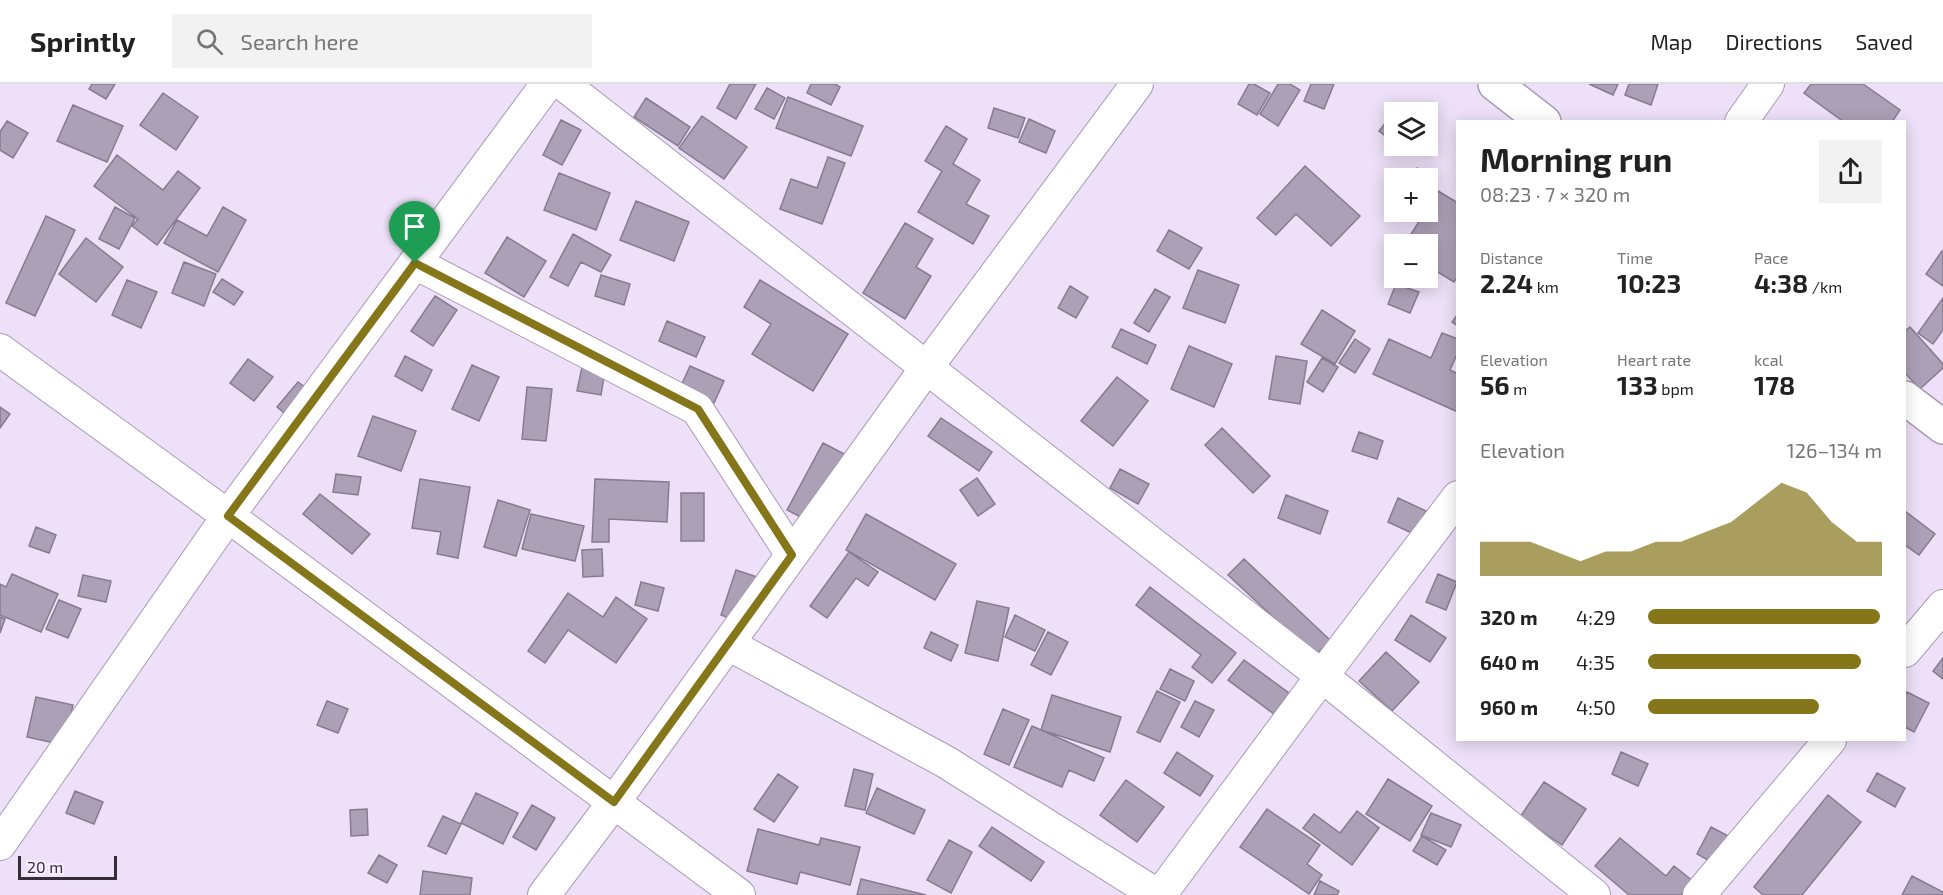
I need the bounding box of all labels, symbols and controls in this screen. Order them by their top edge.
search box [172,14,592,68]
text: Sprintly [30,24,136,58]
icon: search [193,25,226,58]
text: Search here [241,28,359,54]
text: Map [1650,29,1693,54]
text: Directions [1726,29,1822,54]
text: Saved [1855,29,1913,54]
map controls [1384,102,1438,288]
button: layers [1384,102,1438,156]
text: Morning run [1480,139,1672,179]
button: share [1819,140,1882,203]
button: + [1384,168,1438,222]
text: 08:23 · 7 × 320 m [1480,182,1630,206]
pin [389,201,440,263]
icon: arrive [398,210,431,243]
button: − [1384,234,1438,288]
text: Distance [1480,248,1543,267]
text: Time [1617,248,1653,267]
text: Pace [1754,248,1788,267]
text: 2.24 [1480,267,1533,298]
text: 10:23 [1617,267,1681,298]
text: 4:38 [1754,267,1808,298]
text: km [1533,277,1559,296]
text: /km [1808,277,1842,296]
text: Elevation [1480,350,1548,369]
text: Heart rate [1617,350,1691,369]
text: kcal [1754,350,1783,369]
text: 56 [1480,369,1510,400]
text: 133 [1617,369,1658,400]
text: 178 [1754,369,1795,400]
text: m [1510,379,1527,398]
text: bpm [1658,379,1694,398]
text: Elevation [1480,438,1565,462]
text: 126–134 m [1787,438,1882,462]
text: 320 m [1480,605,1538,629]
text: 4:29 [1576,605,1616,629]
text: 640 m [1480,650,1539,674]
text: 4:35 [1576,650,1615,674]
text: 960 m [1480,695,1538,719]
text: 4:50 [1576,695,1616,719]
scale bar [18,853,117,880]
text: 20 m [27,857,63,876]

